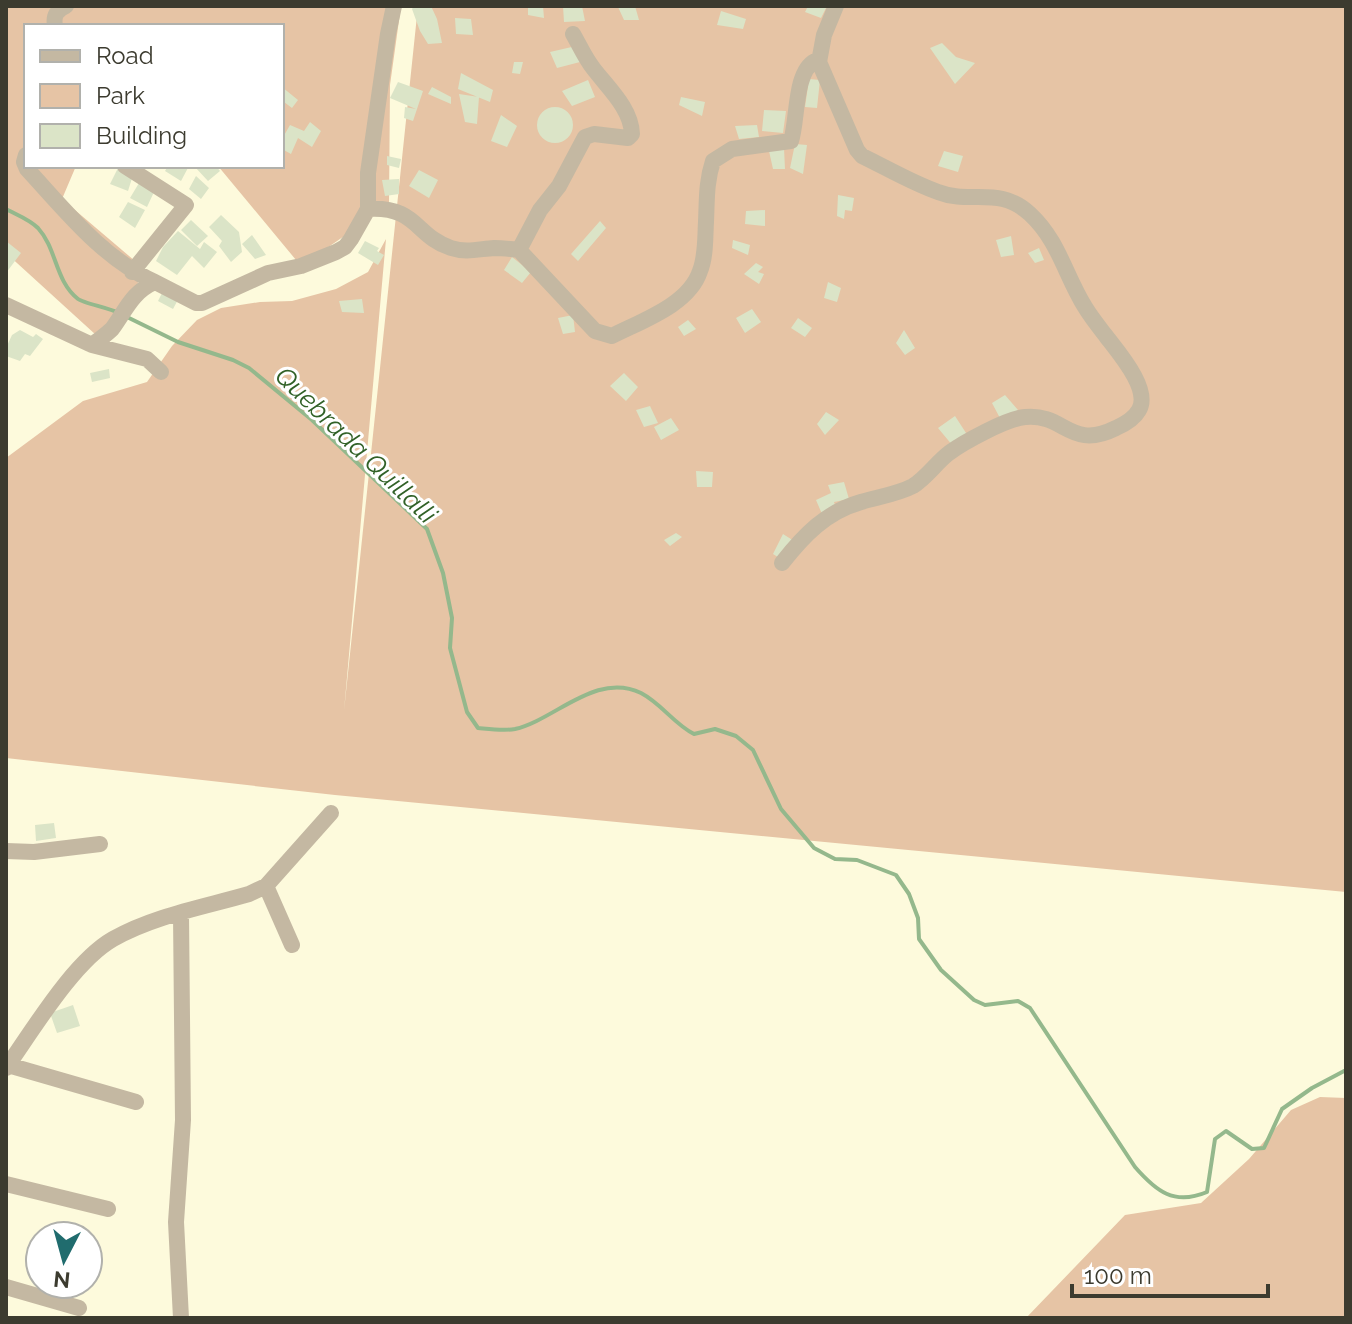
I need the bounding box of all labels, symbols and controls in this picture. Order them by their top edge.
legend [24,24,284,168]
text: Road [96,41,154,70]
text: Park [96,81,145,110]
text: Building [96,121,187,150]
water label: Quebrada Quillalli [269,361,444,530]
north arrow [24,1220,104,1300]
scale bar [1072,1248,1268,1298]
text: 100 m [1084,1261,1152,1290]
text: N [52,1266,72,1294]

